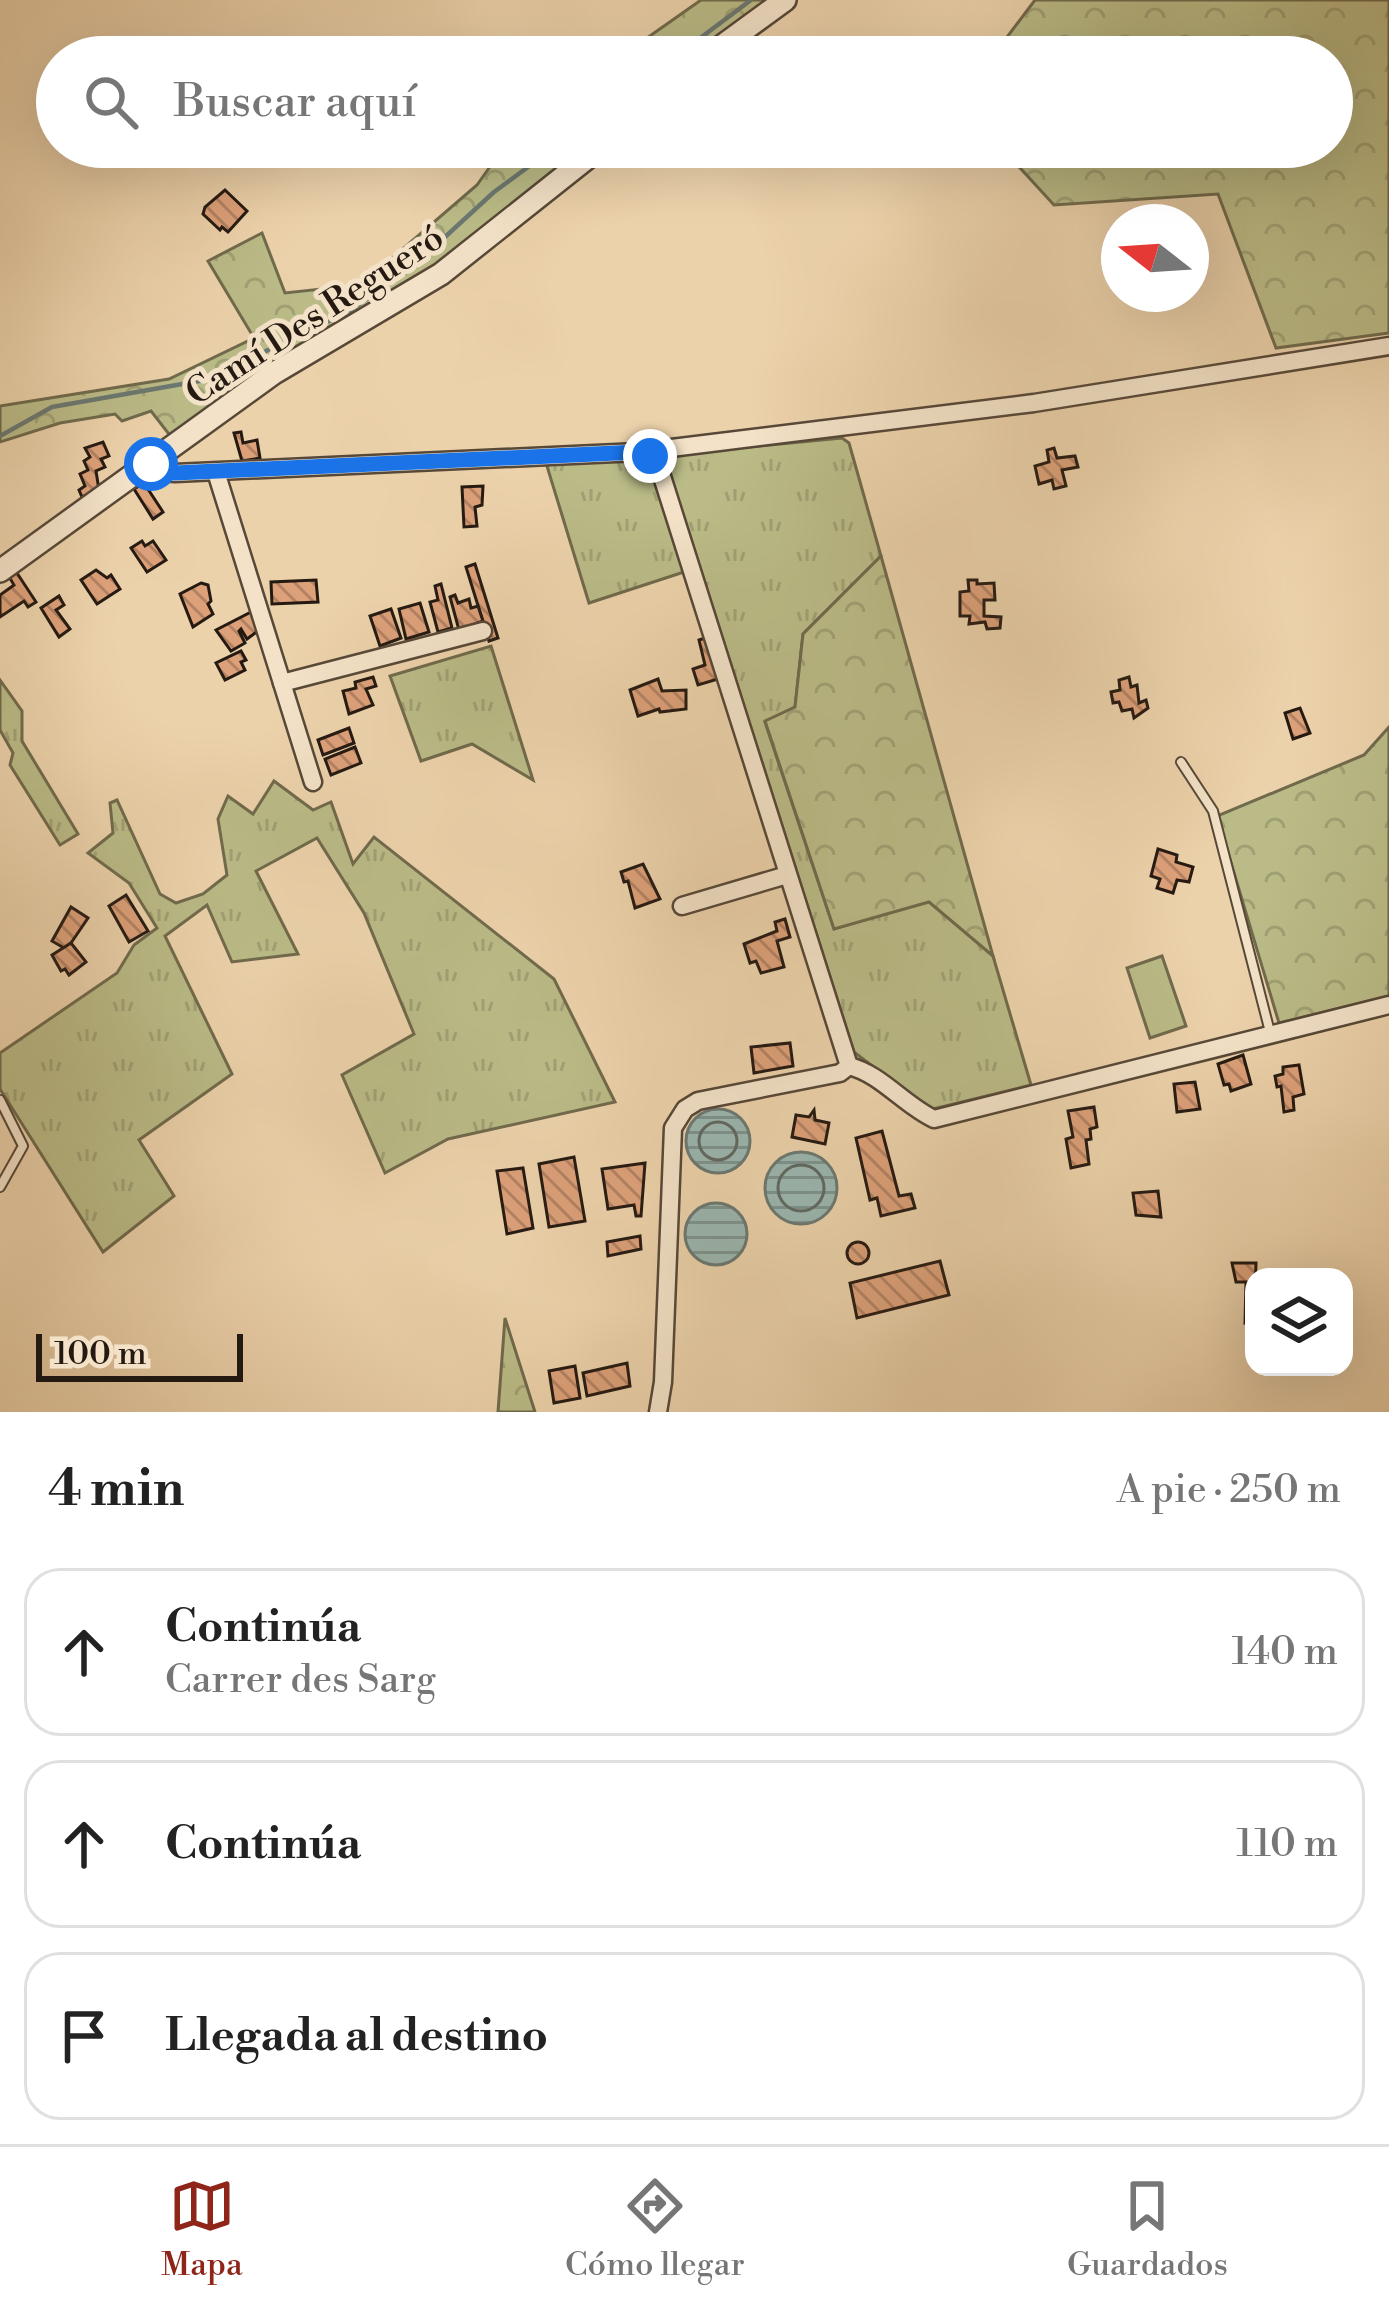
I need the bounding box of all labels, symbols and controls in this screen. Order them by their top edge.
search box [36,36,1353,168]
icon: search [78,69,144,135]
text: Buscar aquí [174,74,416,131]
north arrow [1101,204,1209,312]
street label: Camí Des Regueró [178,216,453,416]
route end [623,429,677,483]
route start [124,437,178,491]
map controls [1245,1268,1353,1376]
button: layers [1245,1268,1353,1376]
scale bar [36,1328,243,1381]
text: 100 m [54,1334,147,1375]
text: 4 min [48,1458,184,1522]
text: A pie · 250 m [1117,1466,1341,1515]
text: Continúa [165,1599,361,1656]
icon: ahead [51,1619,117,1685]
text: 140 m [1231,1628,1338,1677]
text: Carrer des Sarg [165,1656,436,1705]
icon: ahead [51,1811,117,1877]
text: Continúa [165,1816,361,1873]
text: 110 m [1236,1820,1338,1869]
icon: arrive [51,2003,117,2069]
text: Llegada al destino [165,2008,548,2065]
tab: Mapa [161,2173,243,2286]
tab: Cómo llegar [565,2173,745,2286]
tab: Guardados [1067,2173,1228,2286]

